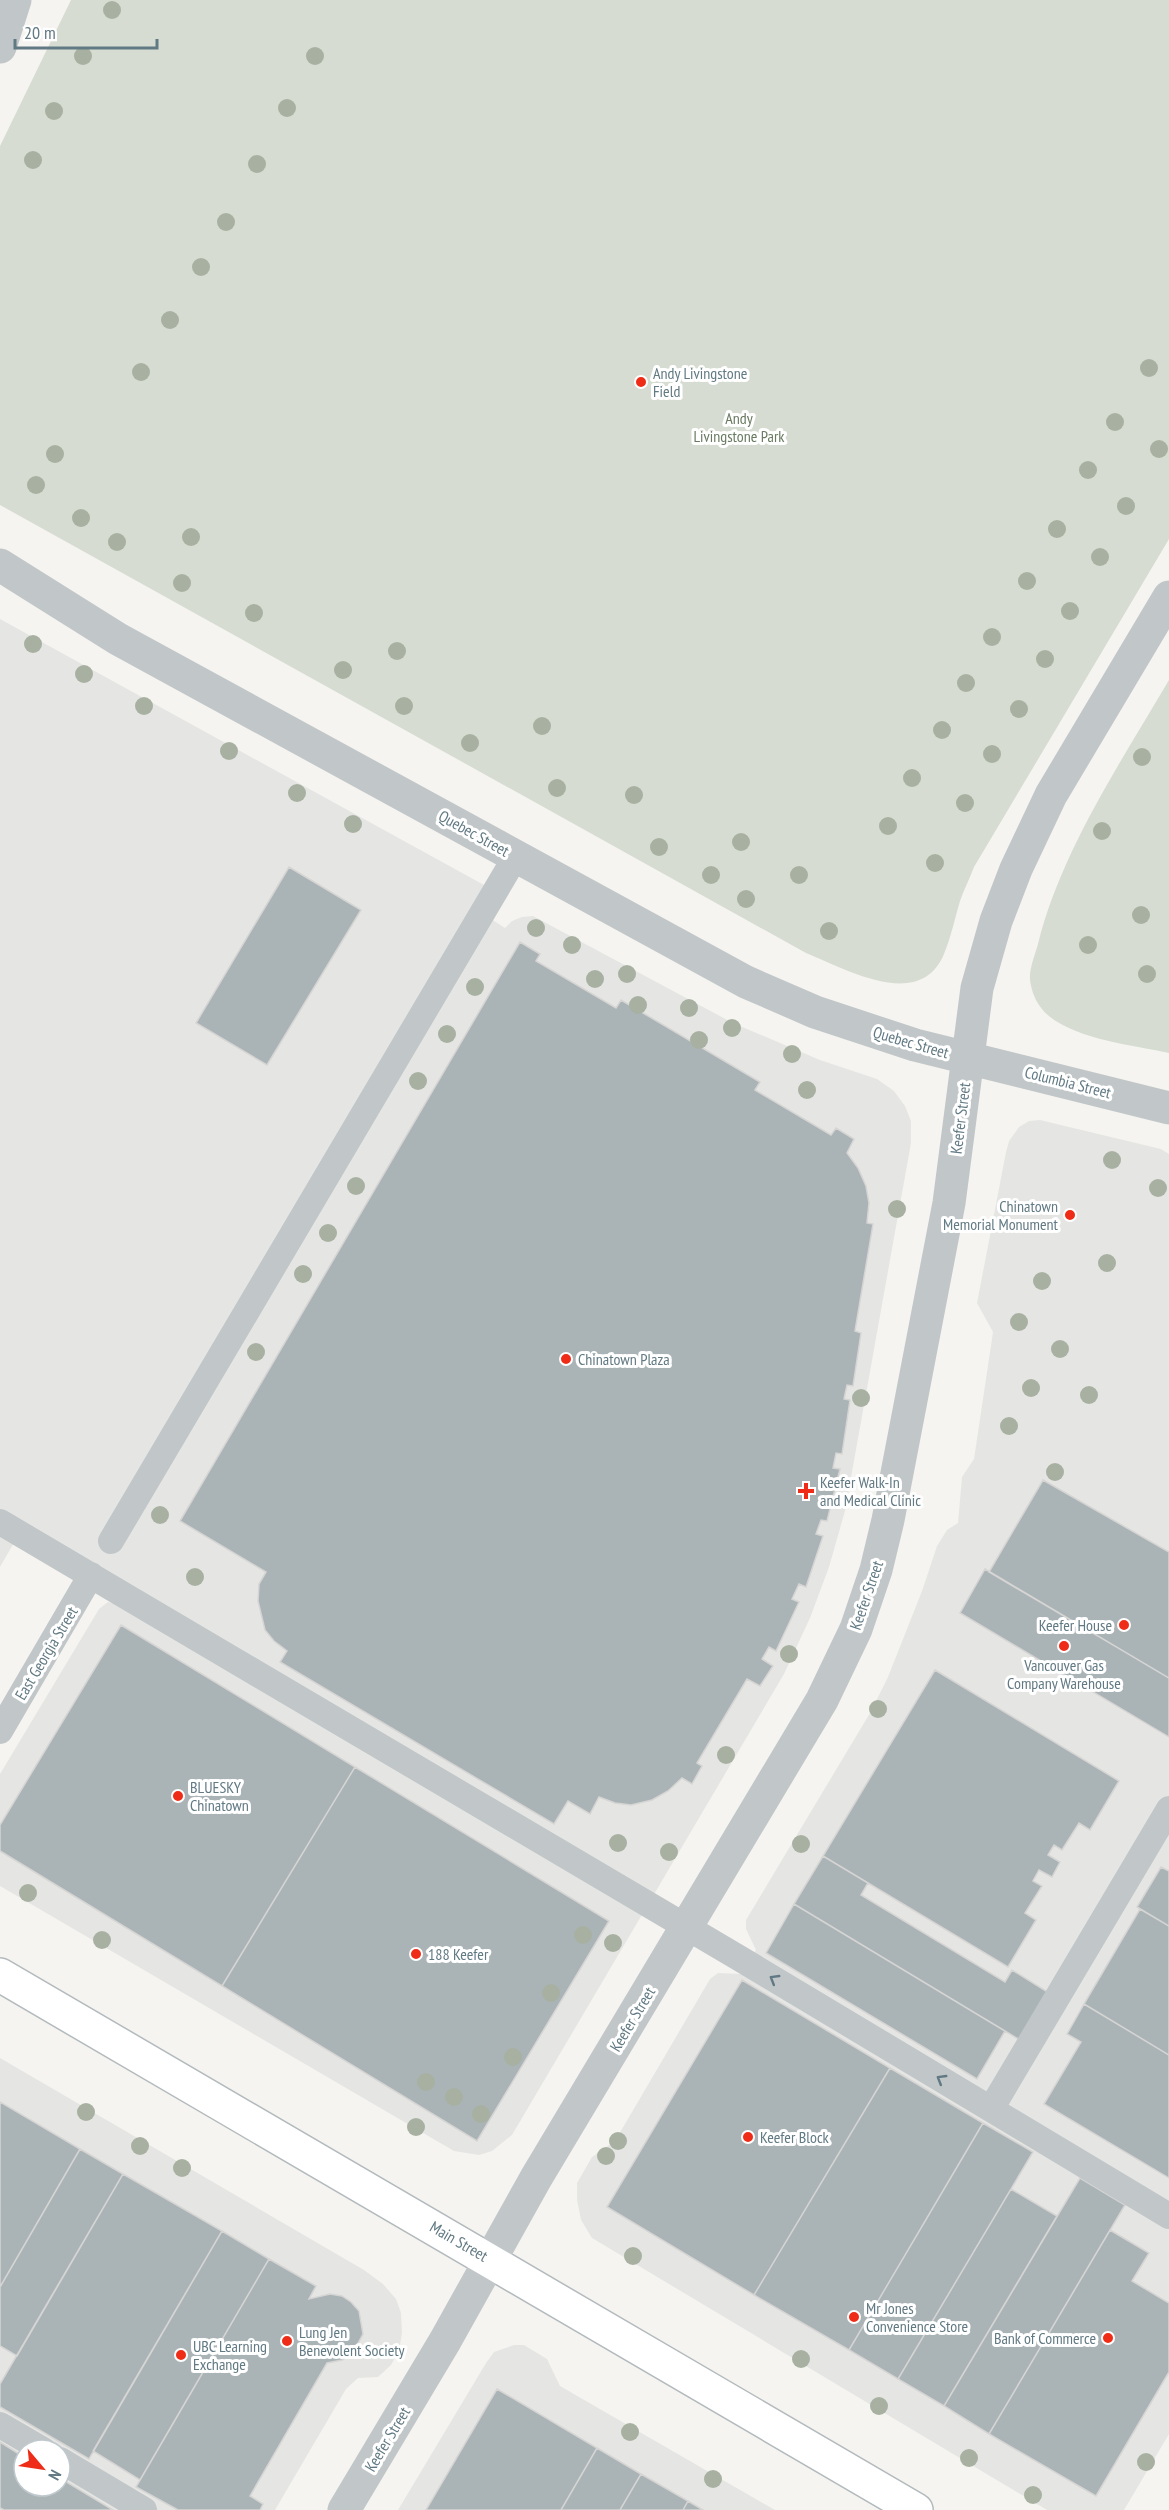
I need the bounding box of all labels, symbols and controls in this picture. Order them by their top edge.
scale bar [15,12,158,50]
text: 20 m [24,21,56,44]
place label: Andy Livingstone Field [653,363,747,401]
marker: Andy Livingstone Field [634,375,648,389]
park label: Andy Livingstone Park [693,408,785,446]
street label: Quebec Street [435,805,513,861]
street label: Quebec Street [871,1022,952,1062]
street label: Columbia Street [1023,1062,1114,1103]
street label: Keefer Street [946,1081,974,1155]
place label: Chinatown Memorial Monument [943,1196,1059,1234]
marker: Chinatown Memorial Monument [1063,1208,1077,1222]
place label: Chinatown Plaza [578,1349,670,1369]
marker: Chinatown Plaza [559,1352,573,1366]
place label: Keefer Walk-In and Medical Clinic [820,1472,921,1510]
marker: Keefer Walk-In and Medical Clinic [797,1482,815,1500]
street label: Keefer Street [845,1557,887,1632]
street label: East Georgia Street [10,1602,82,1703]
place label: Keefer House [1039,1615,1112,1635]
marker: Keefer House [1117,1618,1131,1632]
marker: Vancouver Gas Company Warehouse [1057,1639,1071,1653]
place label: Vancouver Gas Company Warehouse [1007,1655,1121,1693]
place label: BLUESKY Chinatown [190,1777,249,1815]
marker: BLUESKY Chinatown [171,1789,185,1803]
place label: 188 Keefer [428,1944,489,1964]
marker: 188 Keefer [409,1947,423,1961]
one-way arrow [770,1975,780,1986]
street label: Keefer Street [605,1983,659,2055]
one-way arrow [937,2075,947,2087]
place label: Keefer Block [760,2127,830,2147]
marker: Keefer Block [741,2130,755,2144]
street label: Main Street [426,2216,492,2266]
place label: Mr Jones Convenience Store [866,2298,968,2336]
marker: Mr Jones Convenience Store [847,2310,861,2324]
place label: Lung Jen Benevolent Society [299,2322,405,2360]
place label: Bank of Commerce [994,2328,1096,2348]
marker: Bank of Commerce [1101,2331,1115,2345]
marker: Lung Jen Benevolent Society [280,2334,294,2348]
place label: UBC Learning Exchange [193,2336,267,2374]
marker: UBC Learning Exchange [174,2348,188,2362]
street label: Keefer Street [360,2403,414,2475]
north arrow [12,2438,72,2498]
text: N [44,2467,66,2484]

